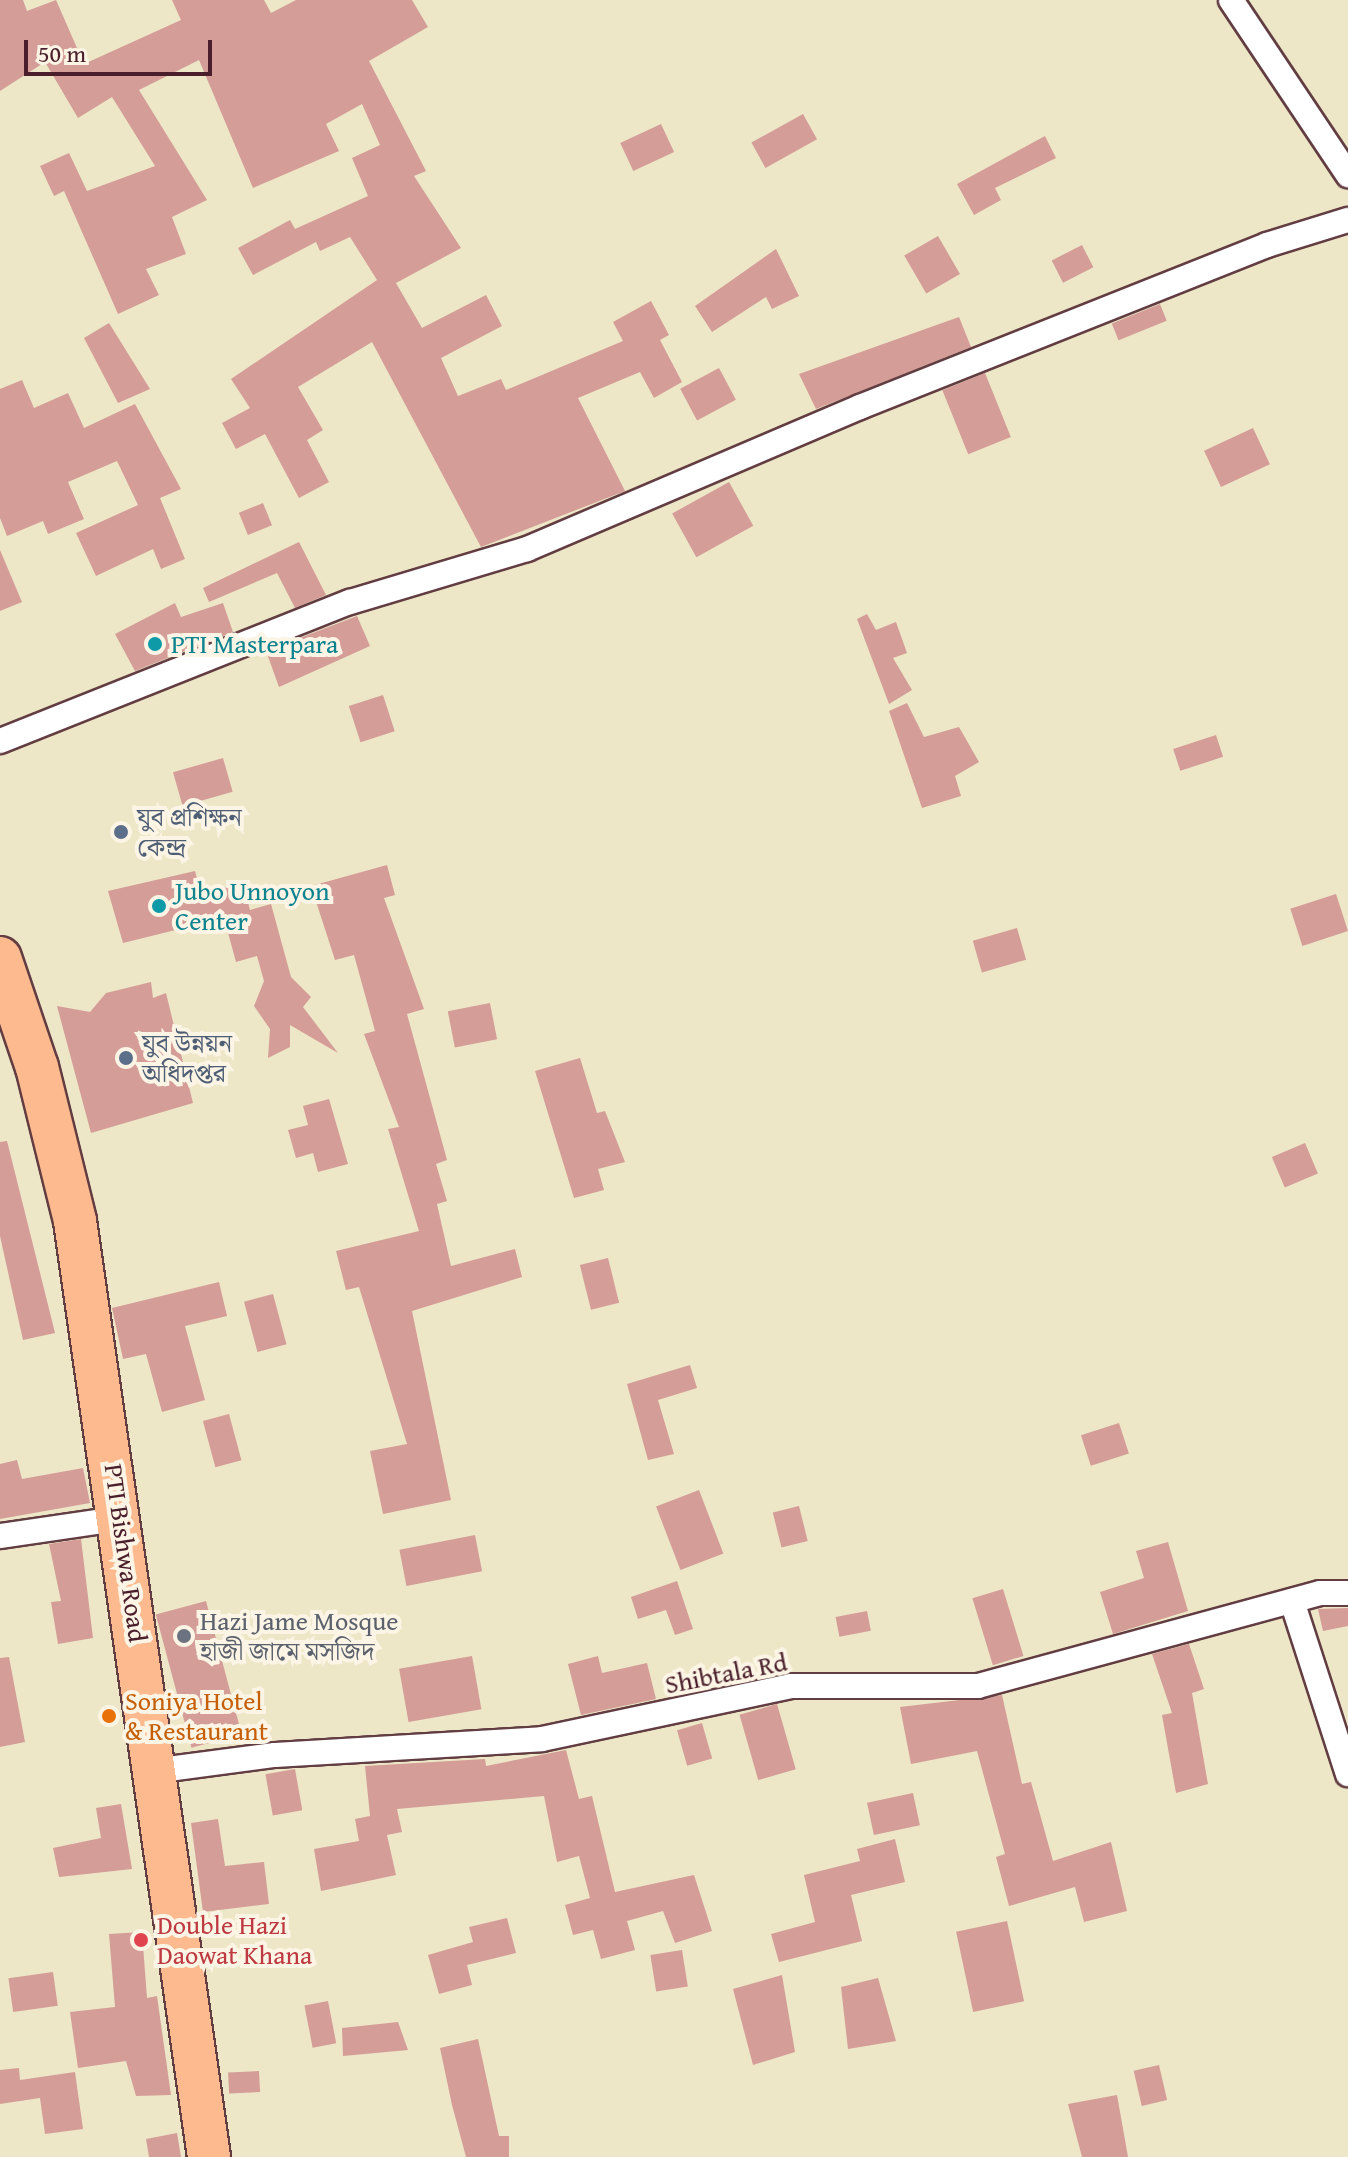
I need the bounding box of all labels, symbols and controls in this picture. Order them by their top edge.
scale bar [28,24,216,74]
text: 50 m [38,36,86,71]
place label: PTI Masterpara [171,628,338,660]
marker: PTI Masterpara [146,635,164,653]
place label: যুব প্রশিক্ষন কেন্দ্র [137,801,242,862]
marker: যুব প্রশিক্ষন কেন্দ্র [112,823,130,841]
place label: Jubo Unnoyon Center [175,875,330,936]
marker: Jubo Unnoyon Center [150,897,168,915]
place label: যুব উন্নয়ন অধিদপ্তর [142,1027,232,1088]
marker: যুব উন্নয়ন অধিদপ্তর [117,1049,135,1067]
street label: PTI Bishwa Road [98,1462,154,1644]
place label: Hazi Jame Mosque হাজী জামে মসজিদ [200,1605,398,1666]
marker: Hazi Jame Mosque হাজী জামে মসজিদ [175,1627,193,1645]
street label: Shibtala Rd [662,1646,790,1700]
place label: Soniya Hotel & Restaurant [125,1685,268,1746]
marker: Soniya Hotel & Restaurant [100,1707,118,1725]
place label: Double Hazi Daowat Khana [157,1909,312,1970]
marker: Double Hazi Daowat Khana [132,1931,150,1949]

